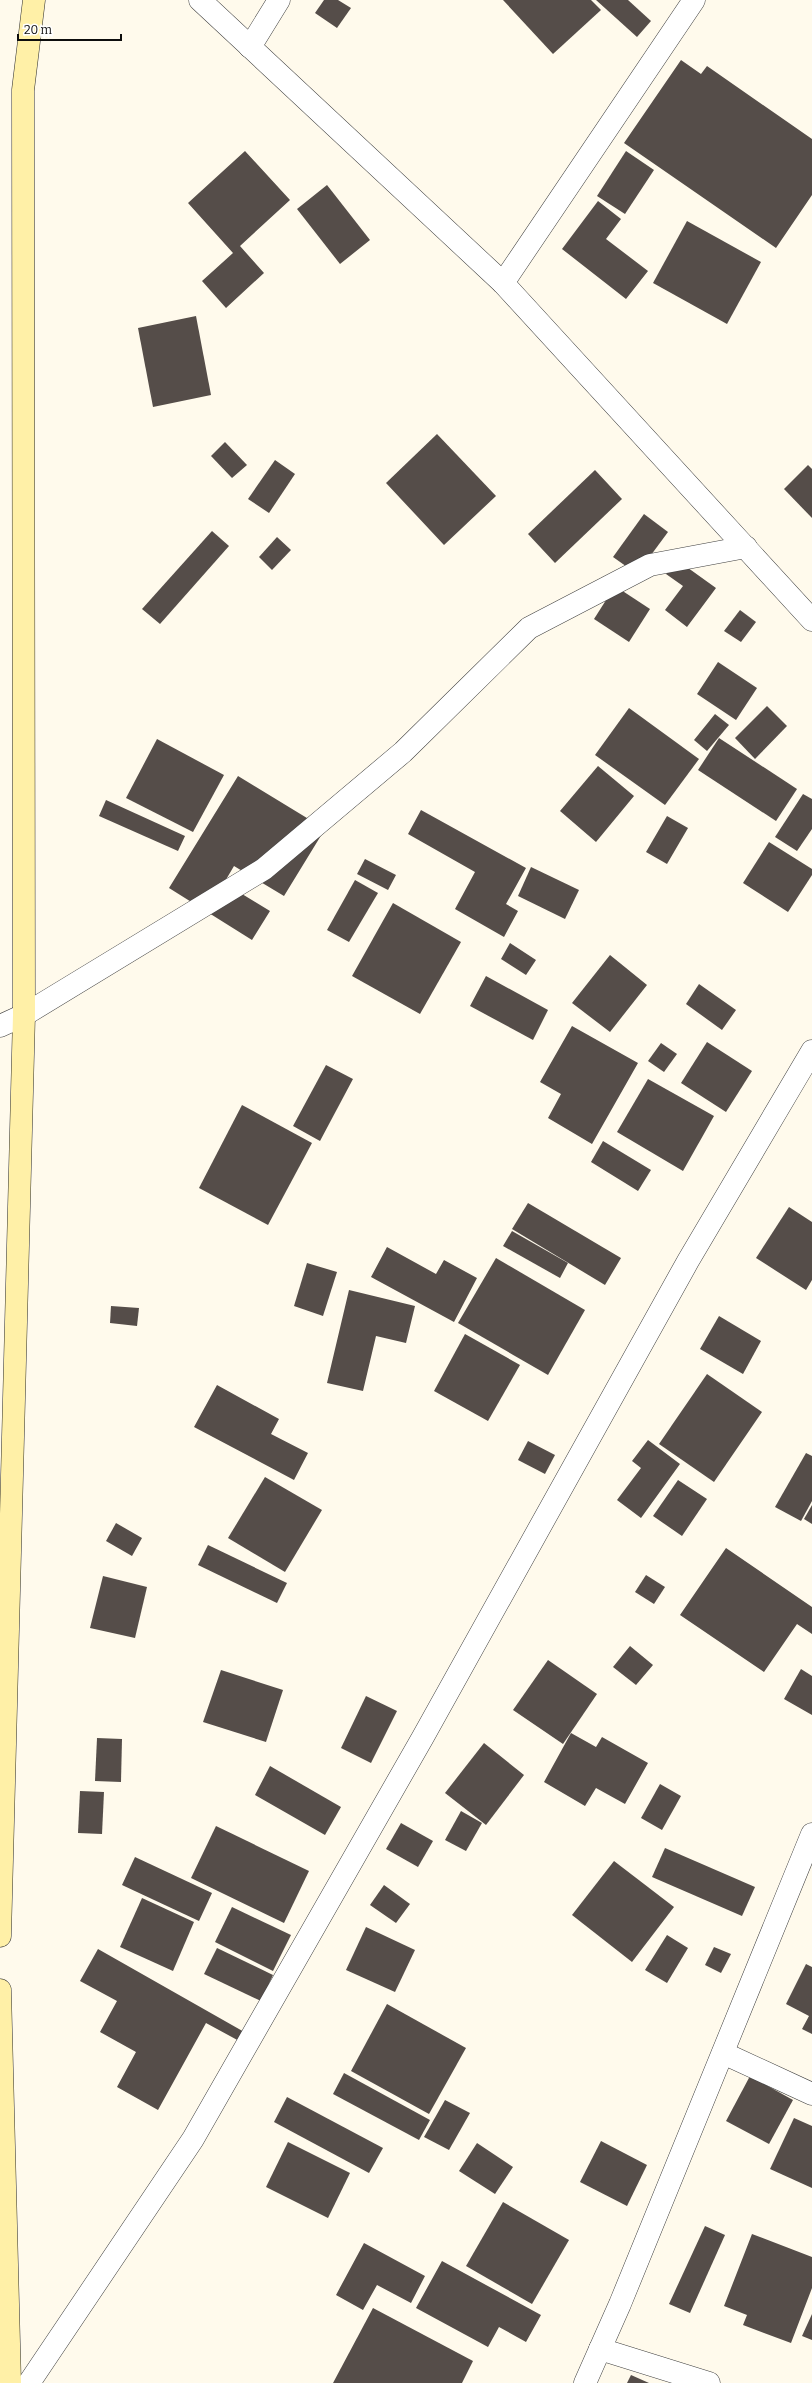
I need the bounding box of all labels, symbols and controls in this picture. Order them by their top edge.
scale bar [18,16,121,42]
text: 20 m [24,23,53,37]

